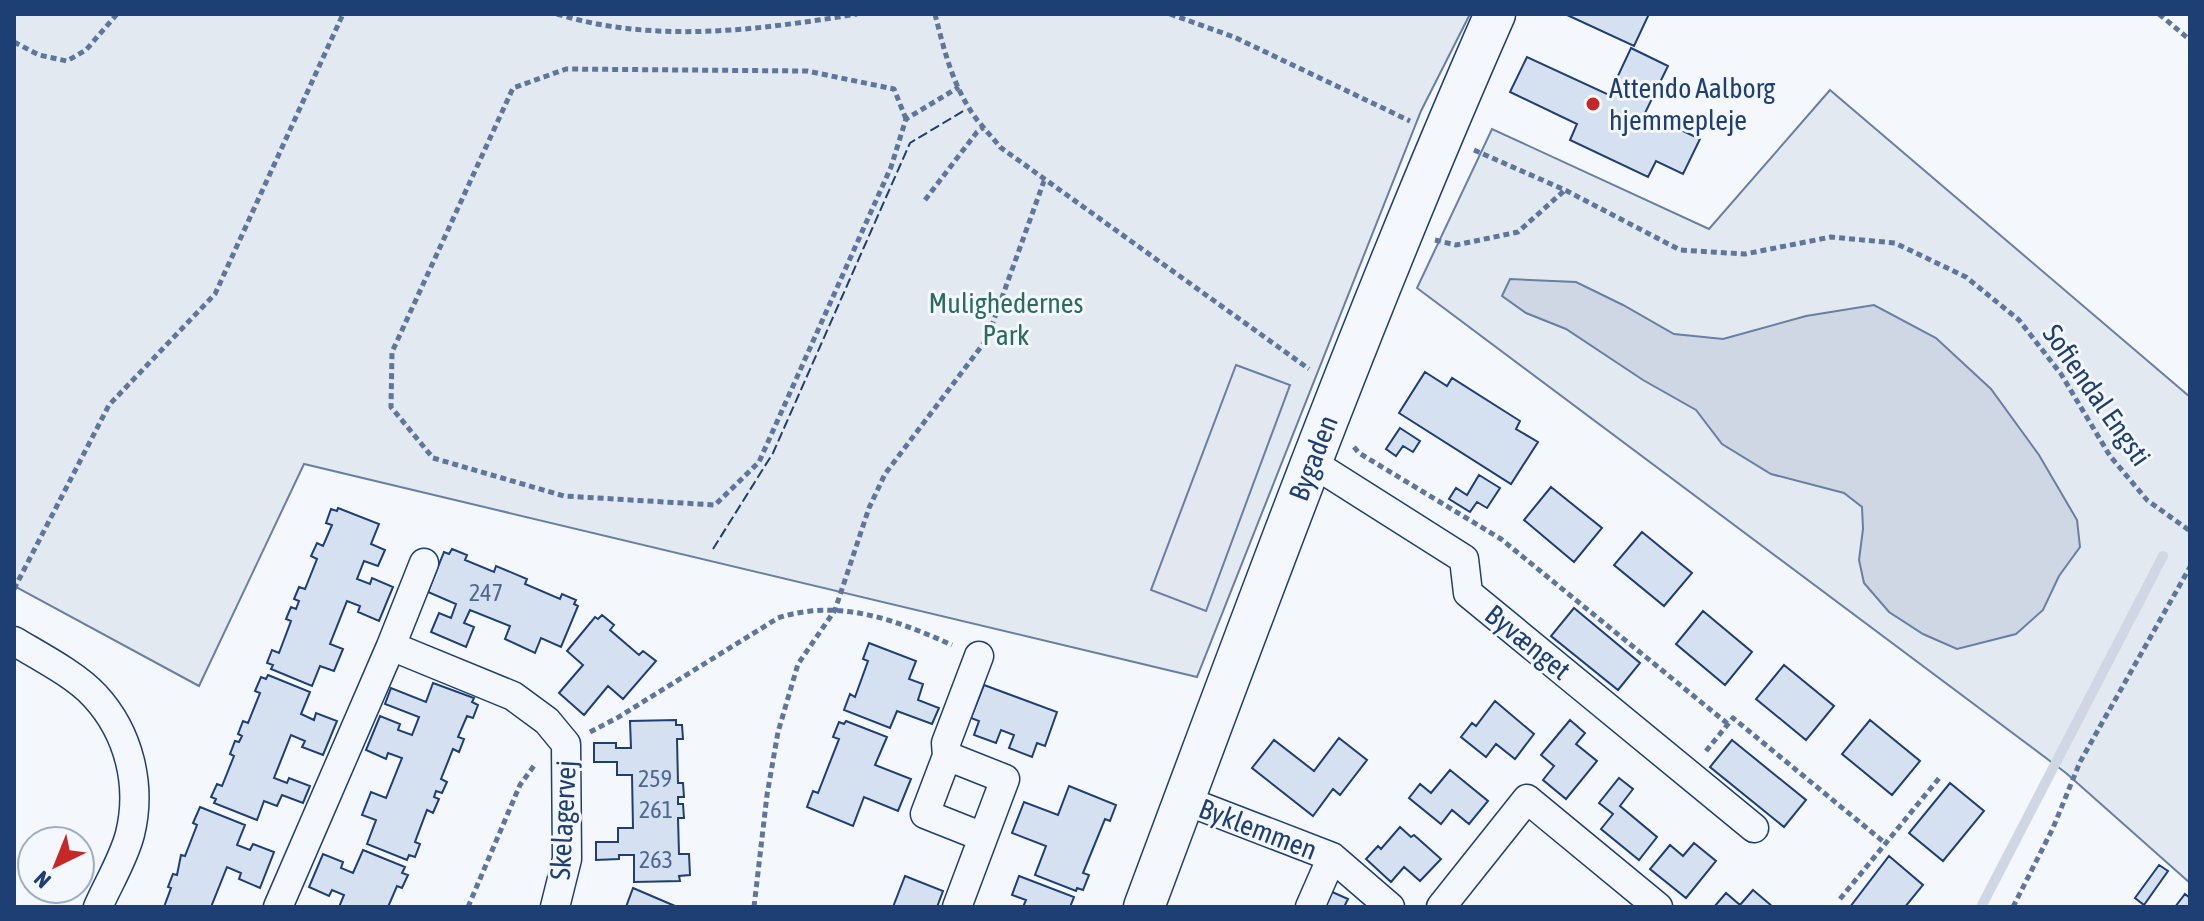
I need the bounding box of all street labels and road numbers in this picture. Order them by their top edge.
street label: Sofiendal Engsti [2037,318,2157,472]
street label: Bygaden [1282,411,1344,505]
street label: Byvænget [1479,598,1577,686]
street label: Skelagervej [544,759,582,881]
street label: Byklemmen [1195,792,1321,866]

